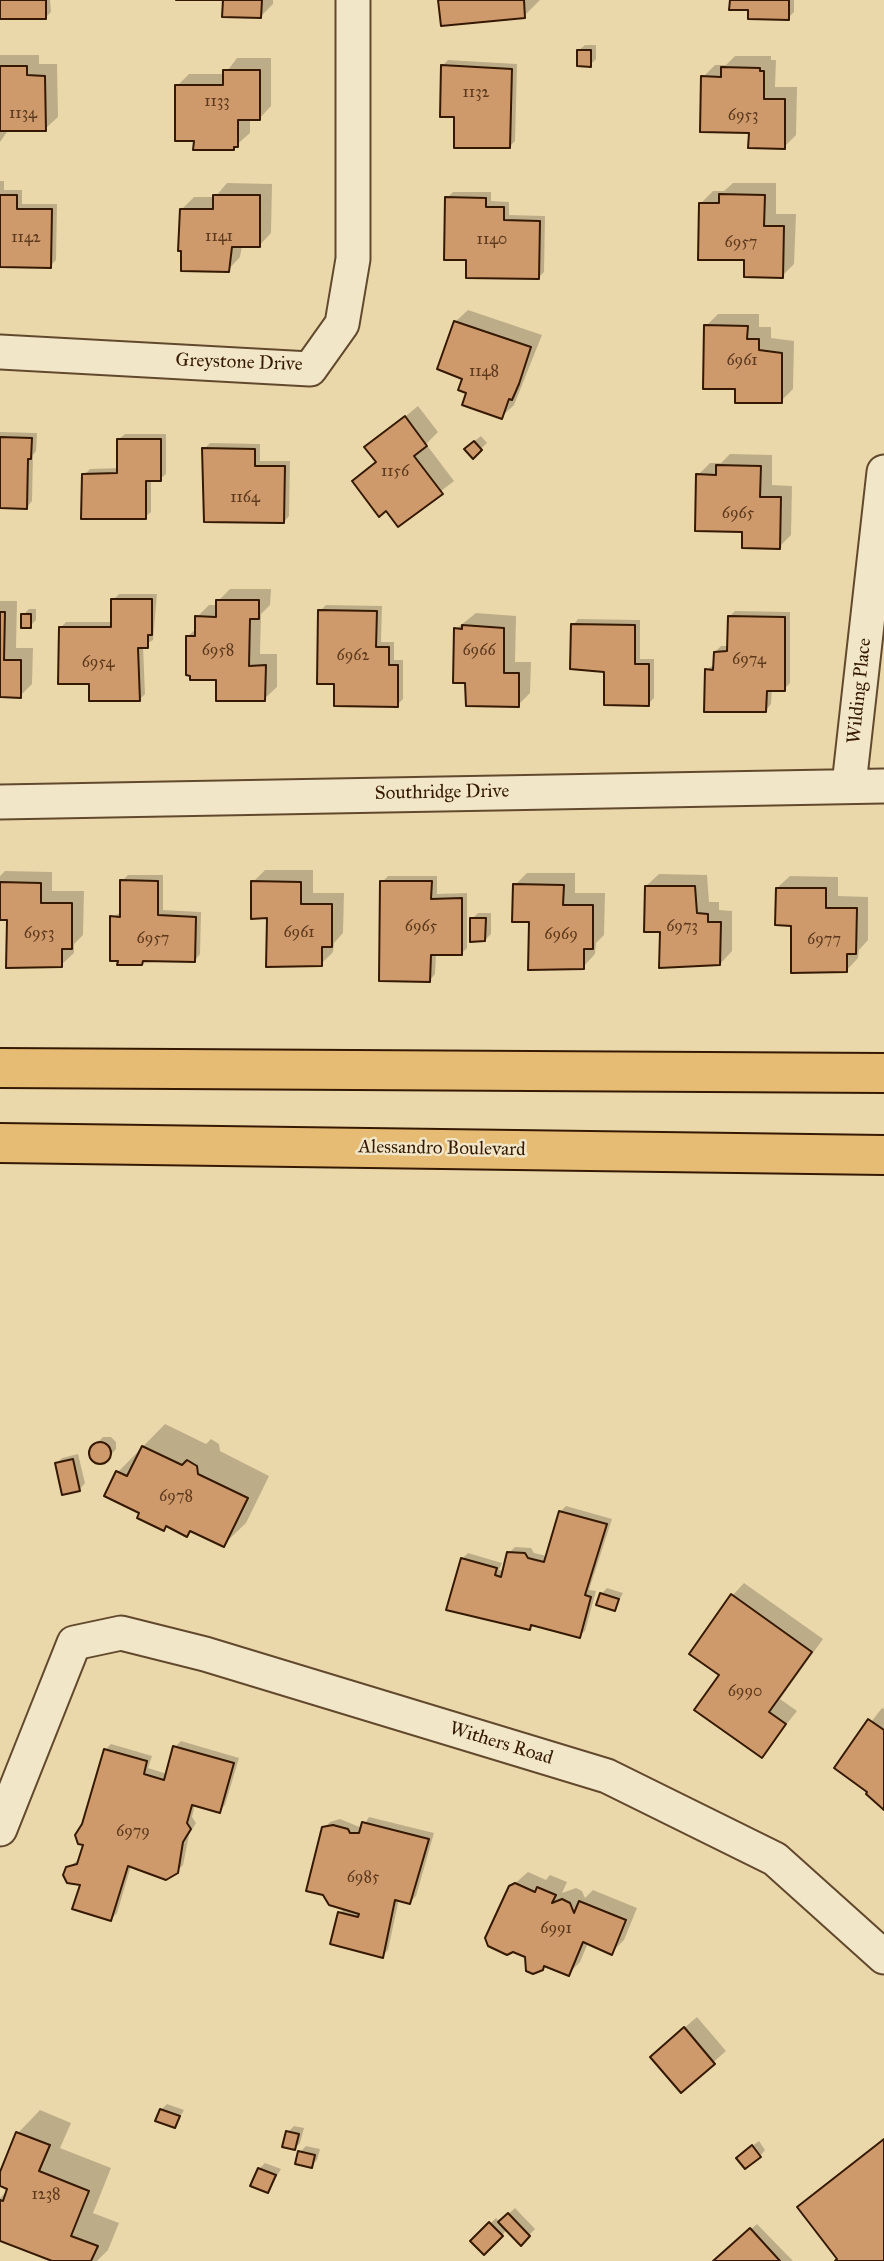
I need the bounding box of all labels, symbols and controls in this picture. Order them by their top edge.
house number: 1132 [463,83,489,103]
house number: 1133 [204,92,230,112]
house number: 1134 [9,104,37,124]
house number: 6953 [728,106,758,126]
house number: 1141 [205,227,233,247]
house number: 1142 [11,228,41,248]
house number: 1140 [477,230,507,250]
house number: 6957 [725,233,757,253]
street label: Greystone Drive [175,349,303,377]
house number: 6961 [726,351,758,371]
house number: 1148 [469,362,499,382]
house number: 1156 [381,462,409,482]
house number: 1164 [230,488,260,508]
house number: 6965 [722,504,754,524]
street label: Wilding Place [843,637,877,745]
house number: 6958 [202,641,234,661]
house number: 6966 [462,641,496,661]
house number: 6962 [337,646,369,666]
house number: 6974 [732,650,766,670]
house number: 6954 [82,653,114,673]
street label: Southridge Drive [374,780,510,806]
house number: 6965 [405,917,437,937]
house number: 6973 [666,917,698,937]
house number: 6961 [283,923,315,943]
house number: 6953 [24,924,54,944]
house number: 6969 [544,925,578,945]
house number: 6957 [137,929,169,949]
house number: 6977 [807,930,841,950]
street label: Alessandro Boulevard [358,1136,526,1162]
house number: 6978 [159,1487,193,1507]
house number: 6990 [728,1682,762,1702]
street label: Withers Road [447,1717,555,1771]
house number: 6979 [116,1822,150,1842]
house number: 6985 [347,1868,379,1888]
house number: 6991 [540,1919,572,1939]
house number: 1238 [31,2185,61,2205]

